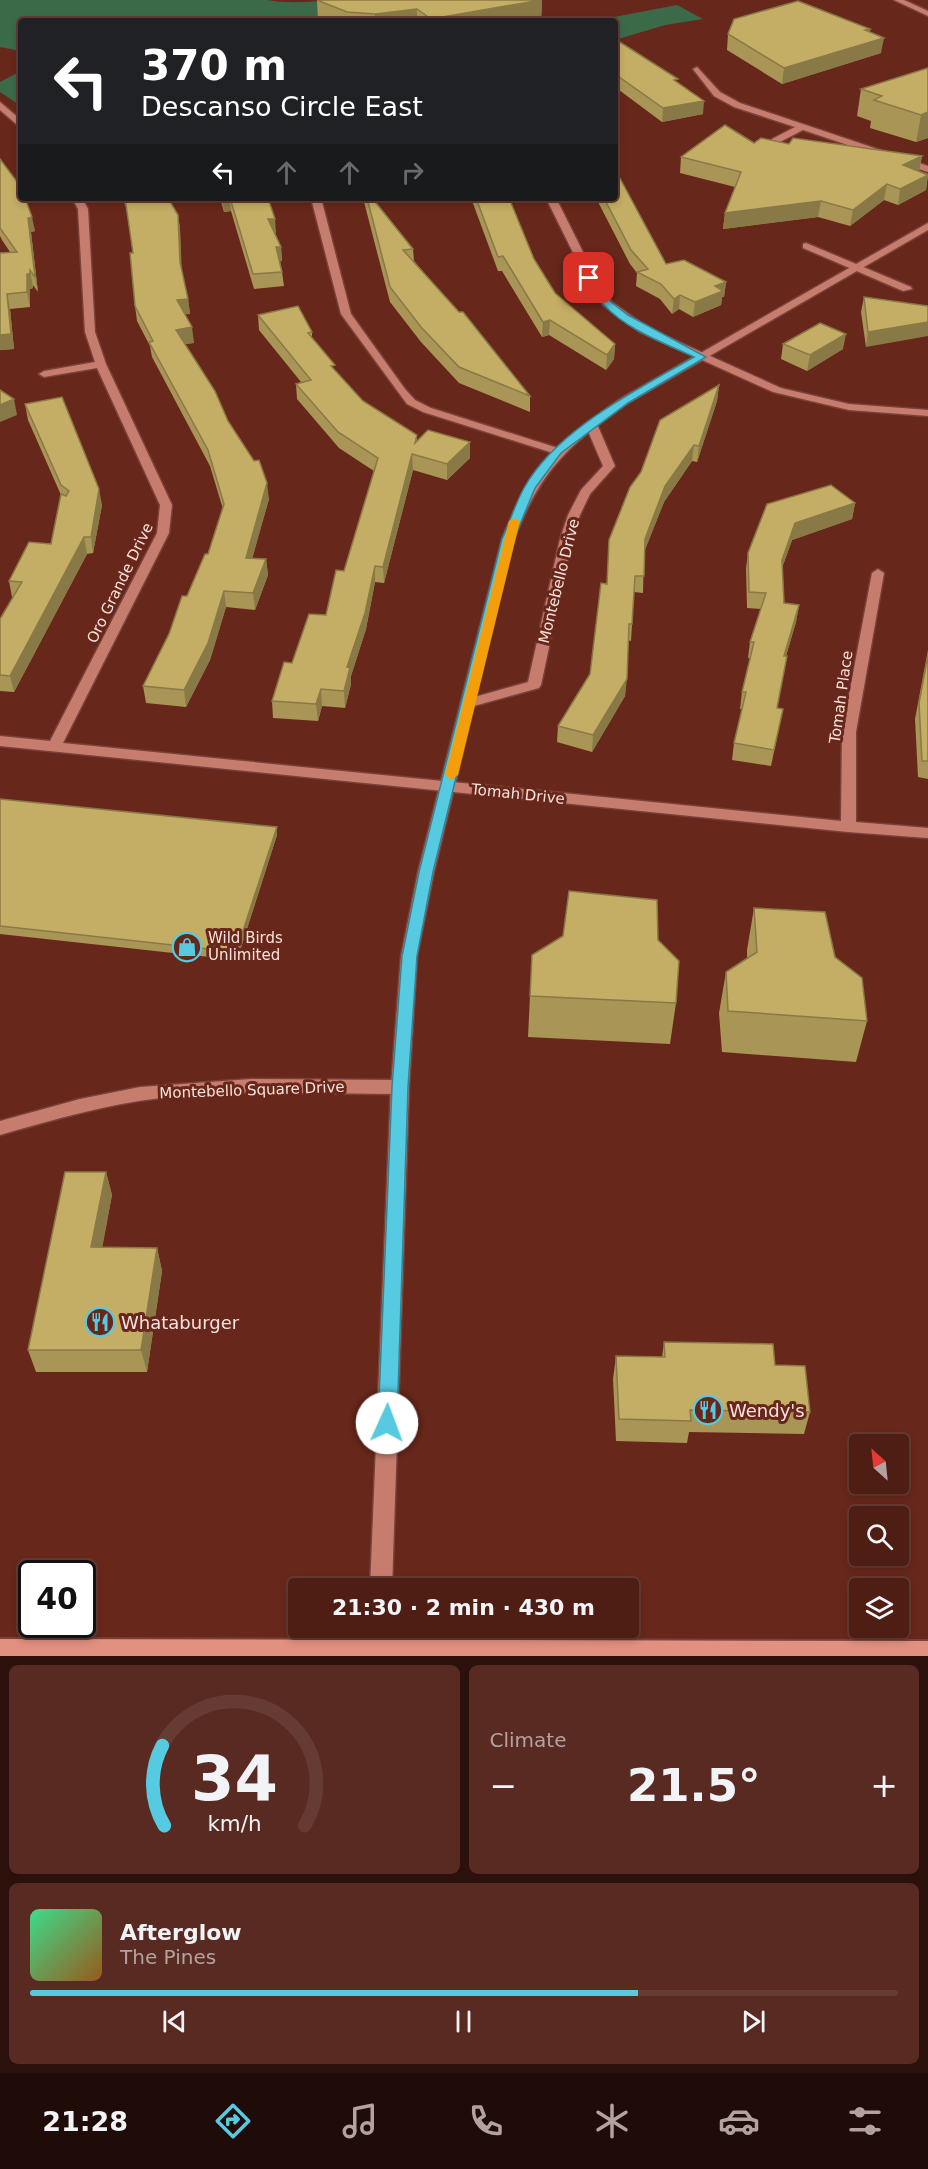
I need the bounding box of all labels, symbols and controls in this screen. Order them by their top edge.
text: 370 m [141,41,287,90]
icon: left [42,42,120,120]
text: Descanso Circle East [141,91,423,122]
icon: left [207,156,240,189]
icon: ahead [270,156,303,189]
icon: ahead [333,156,366,189]
icon: right [396,156,429,189]
pin [563,252,614,303]
icon: arrive [572,261,605,294]
street label: Montebello Drive [535,517,583,645]
street label: Oro Grande Drive [83,520,157,646]
street label: Tomah Place [825,649,856,746]
street label: Tomah Drive [469,780,566,808]
place label: Wild Birds Unlimited [208,929,283,964]
shop icon: Wild Birds Unlimited [171,931,203,963]
street label: Montebello Square Drive [159,1078,345,1102]
restaurant icon: Whataburger [84,1306,116,1338]
place label: Whataburger [121,1312,240,1333]
position arrow [355,1391,419,1455]
restaurant icon: Wendy's [692,1394,724,1426]
place label: Wendy's [729,1400,805,1421]
north arrow [849,1434,909,1494]
map controls [849,1434,909,1638]
button: search [849,1506,909,1566]
speed limit sign: 40 [18,1560,96,1638]
button: layers [849,1578,909,1638]
text: 21:30 · 2 min · 430 m [332,1595,595,1620]
text: Climate [490,1728,566,1752]
text: 34 [191,1742,278,1815]
text: 21.5° [627,1759,761,1812]
text: − [490,1766,517,1805]
text: + [870,1766,898,1805]
text: km/h [207,1812,261,1837]
text: Afterglow [120,1920,242,1945]
text: The Pines [120,1945,216,1969]
icon: previous [158,2005,191,2038]
icon: pause [447,2005,480,2038]
icon: next [737,2005,770,2038]
icon: directions [212,2100,254,2142]
icon: music [339,2100,381,2142]
icon: phone [465,2100,507,2142]
icon: climate [591,2100,633,2142]
icon: car [718,2100,760,2142]
icon: filters [844,2100,886,2142]
text: 21:28 [42,2106,128,2137]

